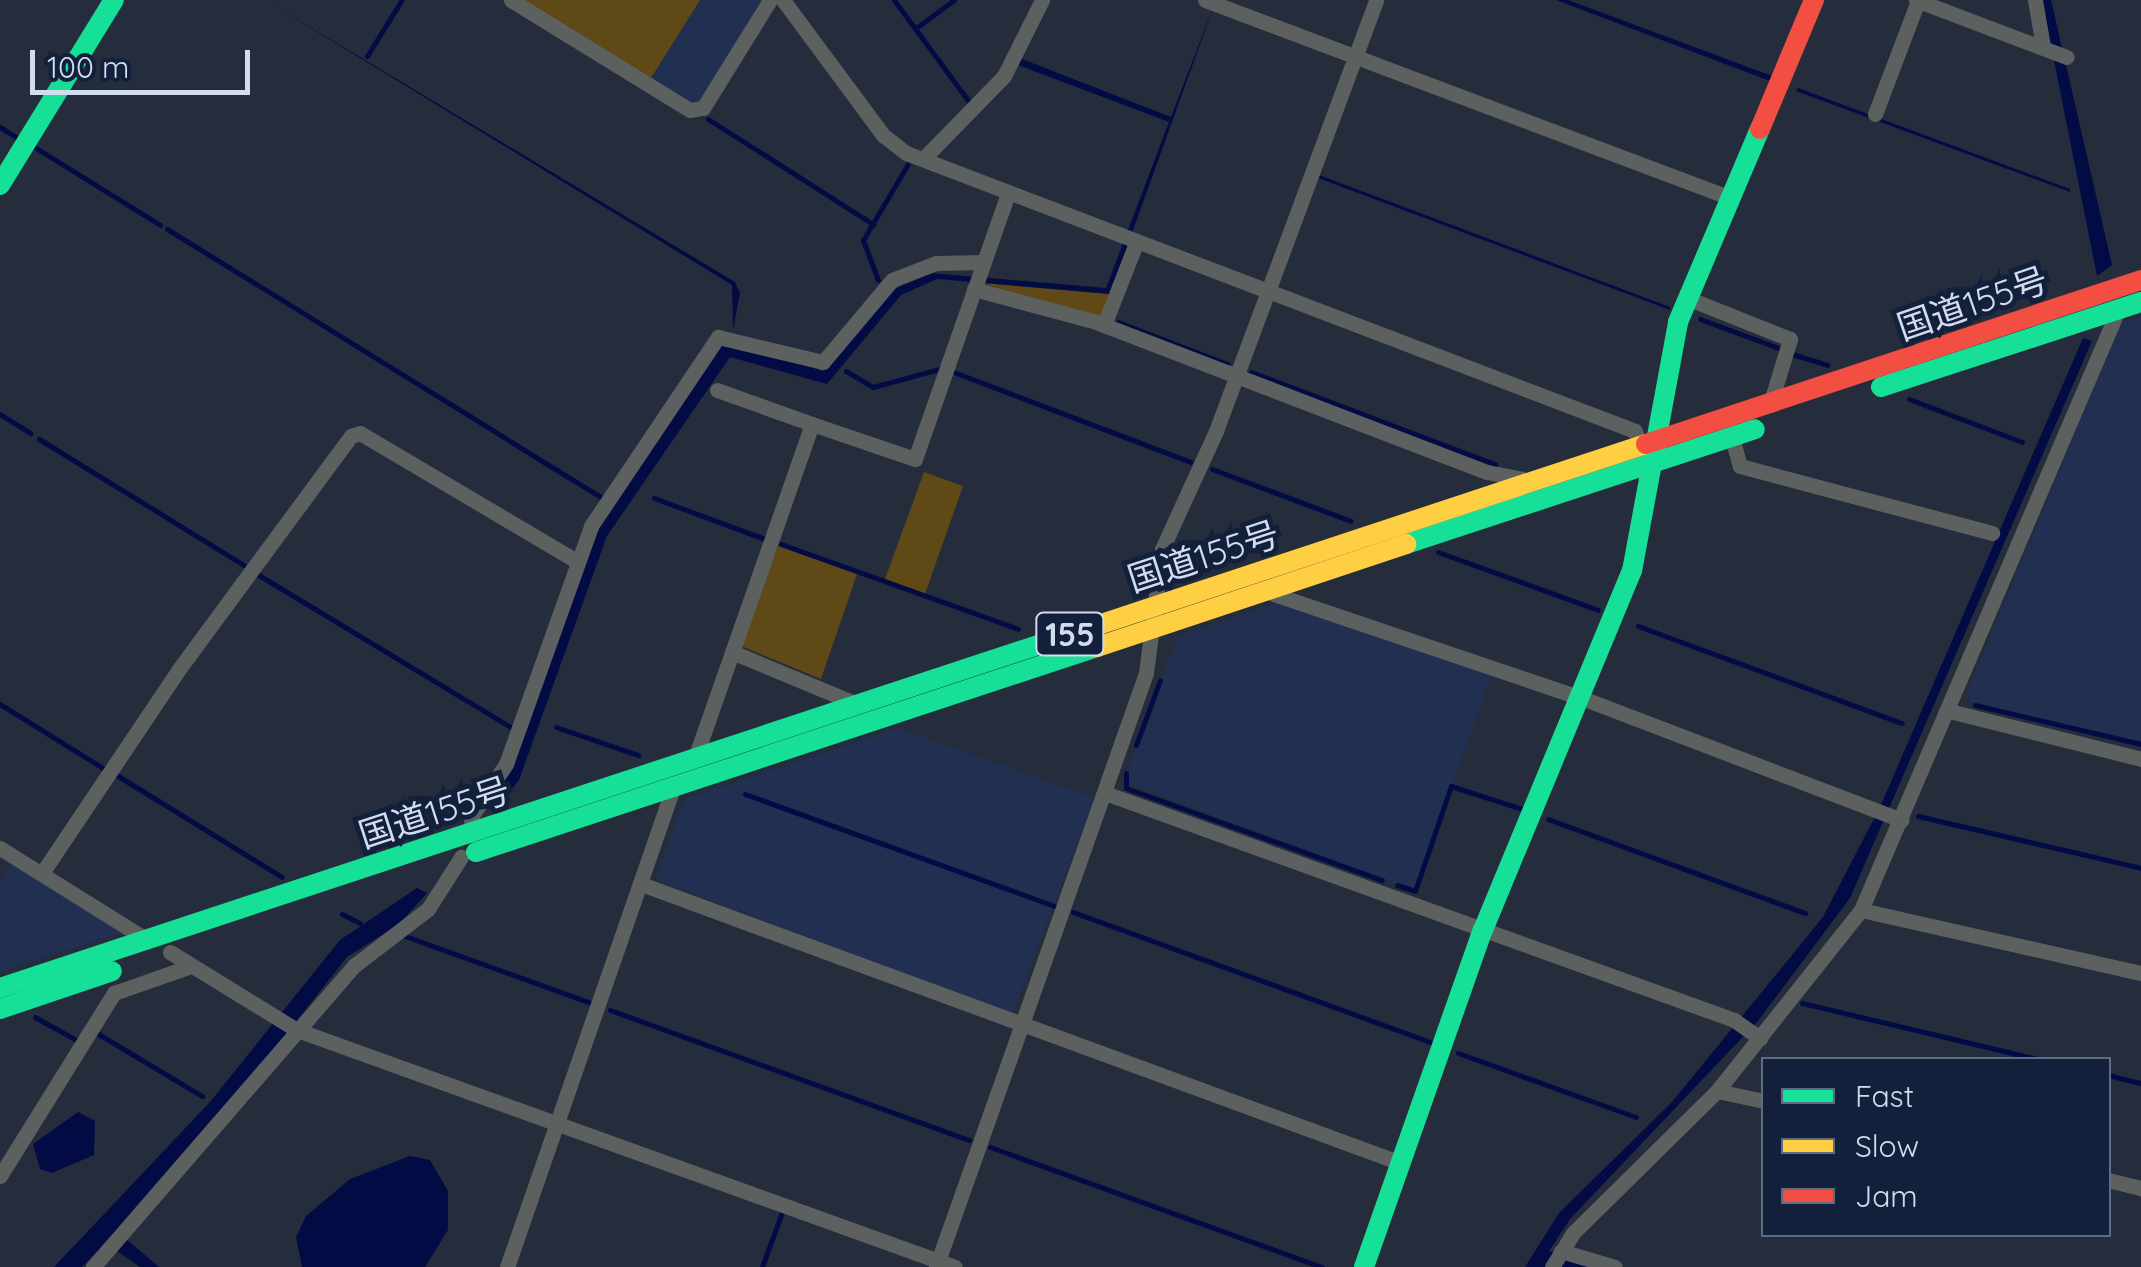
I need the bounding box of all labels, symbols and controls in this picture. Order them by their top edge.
scale bar [35,30,255,92]
text: 100 m [47,48,129,86]
street label: 国道155号 [1891,258,2053,348]
street label: 国道155号 [1122,512,1284,600]
road number: 155 [1035,607,1105,661]
street label: 国道155号 [353,768,515,856]
legend [1761,1057,2111,1237]
text: Fast [1855,1077,1914,1115]
text: Slow [1855,1127,1919,1165]
text: Jam [1855,1177,1918,1215]

